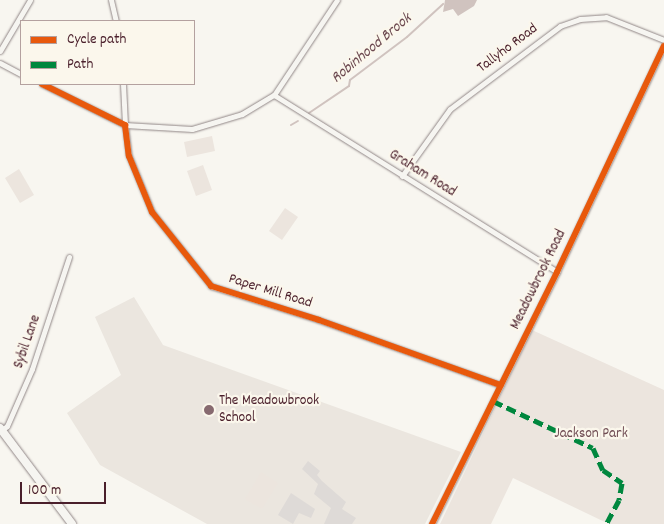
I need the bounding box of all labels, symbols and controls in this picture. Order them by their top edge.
water label: Robinhood Brook [328,10,416,88]
legend [20,20,195,85]
street label: Tallyho Road [474,20,542,78]
text: Cycle path [67,29,126,51]
text: Path [67,54,93,76]
street label: Graham Road [385,146,459,202]
street label: Meadowbrook Road [507,227,571,333]
street label: Paper Mill Road [226,271,314,313]
street label: Sybil Lane [10,313,46,371]
place label: The Meadowbrook School [219,392,319,427]
marker: The Meadowbrook School [203,404,215,416]
park label: Jackson Park [554,426,628,444]
scale bar [22,472,109,504]
text: 100 m [28,480,61,502]

